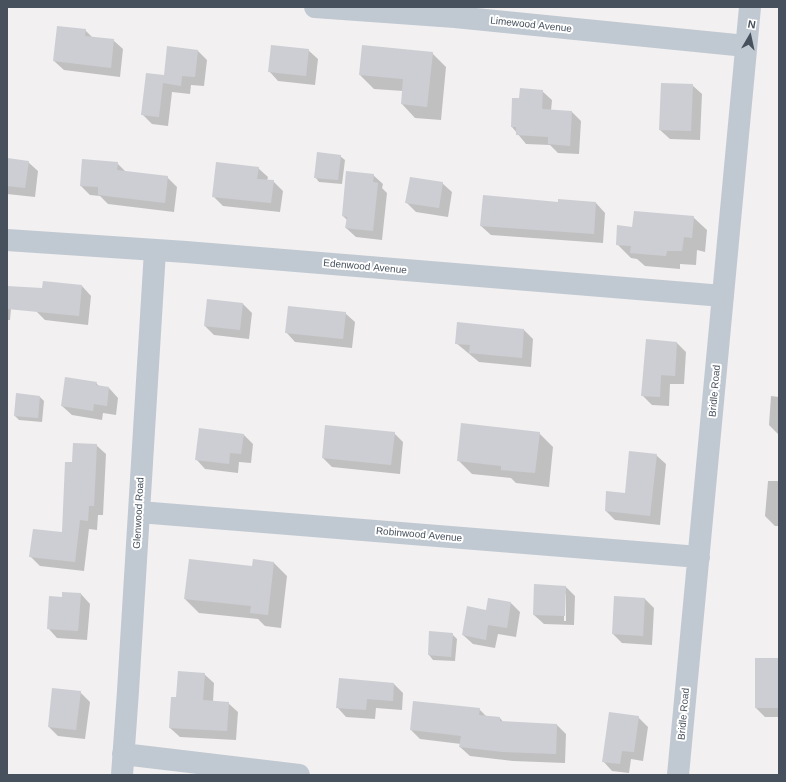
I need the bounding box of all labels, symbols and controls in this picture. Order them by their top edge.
street label: Limewood Avenue [490,15,572,35]
north arrow [730,16,770,56]
text: N [747,18,757,31]
street label: Edenwood Avenue [323,257,407,277]
street label: Bridle Road [707,364,723,418]
street label: Glenwood Road [131,477,147,549]
street label: Robinwood Avenue [375,525,463,545]
street label: Bridle Road [676,687,692,741]

